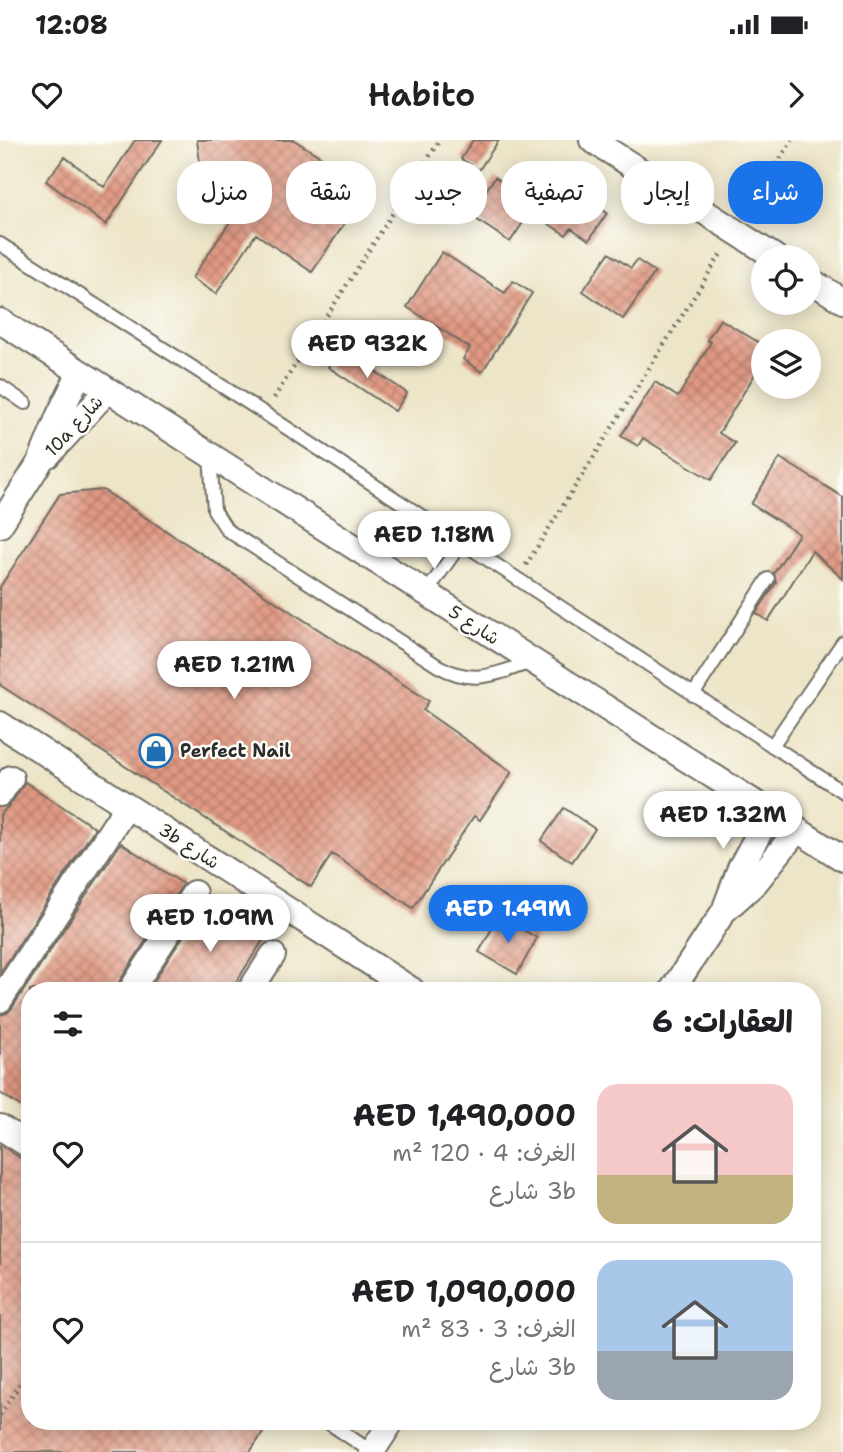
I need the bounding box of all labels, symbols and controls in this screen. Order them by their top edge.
text: 12:08 [35,7,108,42]
text: Habito [368,73,475,116]
icon: heart [28,76,66,114]
icon: forward [777,76,815,114]
chip: منزل [177,161,272,224]
chip: شقة [286,161,376,224]
chip: جديد [390,161,487,224]
chip: تصفية [501,161,607,224]
chip: إيجار [621,161,714,224]
chip: شراء [728,161,823,224]
map controls [751,245,821,399]
button: locate [751,245,821,315]
pin: AED 932K [295,320,439,380]
text: AED 932K [307,328,427,358]
button: layers [751,329,821,399]
street label: 10a شارع [39,390,109,462]
pin: AED 1.18M [354,512,514,571]
text: AED 1.18M [374,519,494,549]
street label: شارع 5 [444,600,504,650]
pin: AED 1.21M [154,642,314,701]
text: AED 1.21M [173,649,295,679]
shop icon: Perfect Nail [137,732,175,770]
place label: Perfect Nail [180,739,290,763]
pin: AED 1.32M [643,792,803,851]
text: AED 1.32M [659,799,787,829]
street label: 3b شارع [154,817,224,875]
pin: AED 1.49M [428,886,588,945]
text: AED 1.49M [445,893,571,923]
pin: AED 1.09M [130,894,290,954]
text: AED 1.09M [146,902,274,932]
text: العقارات: 6 [652,1001,793,1042]
icon: filters [49,1005,87,1043]
text: AED 1,490,000 [353,1095,576,1136]
icon: home [653,1112,737,1196]
icon: heart [49,1135,87,1173]
text: الغرف: 4 · 120 m² [392,1138,576,1168]
text: 3b شارع [489,1176,576,1206]
text: AED 1,090,000 [351,1271,576,1312]
icon: home [653,1288,737,1372]
icon: heart [49,1311,87,1349]
text: الغرف: 3 · 83 m² [401,1314,576,1344]
text: 3b شارع [489,1352,576,1382]

